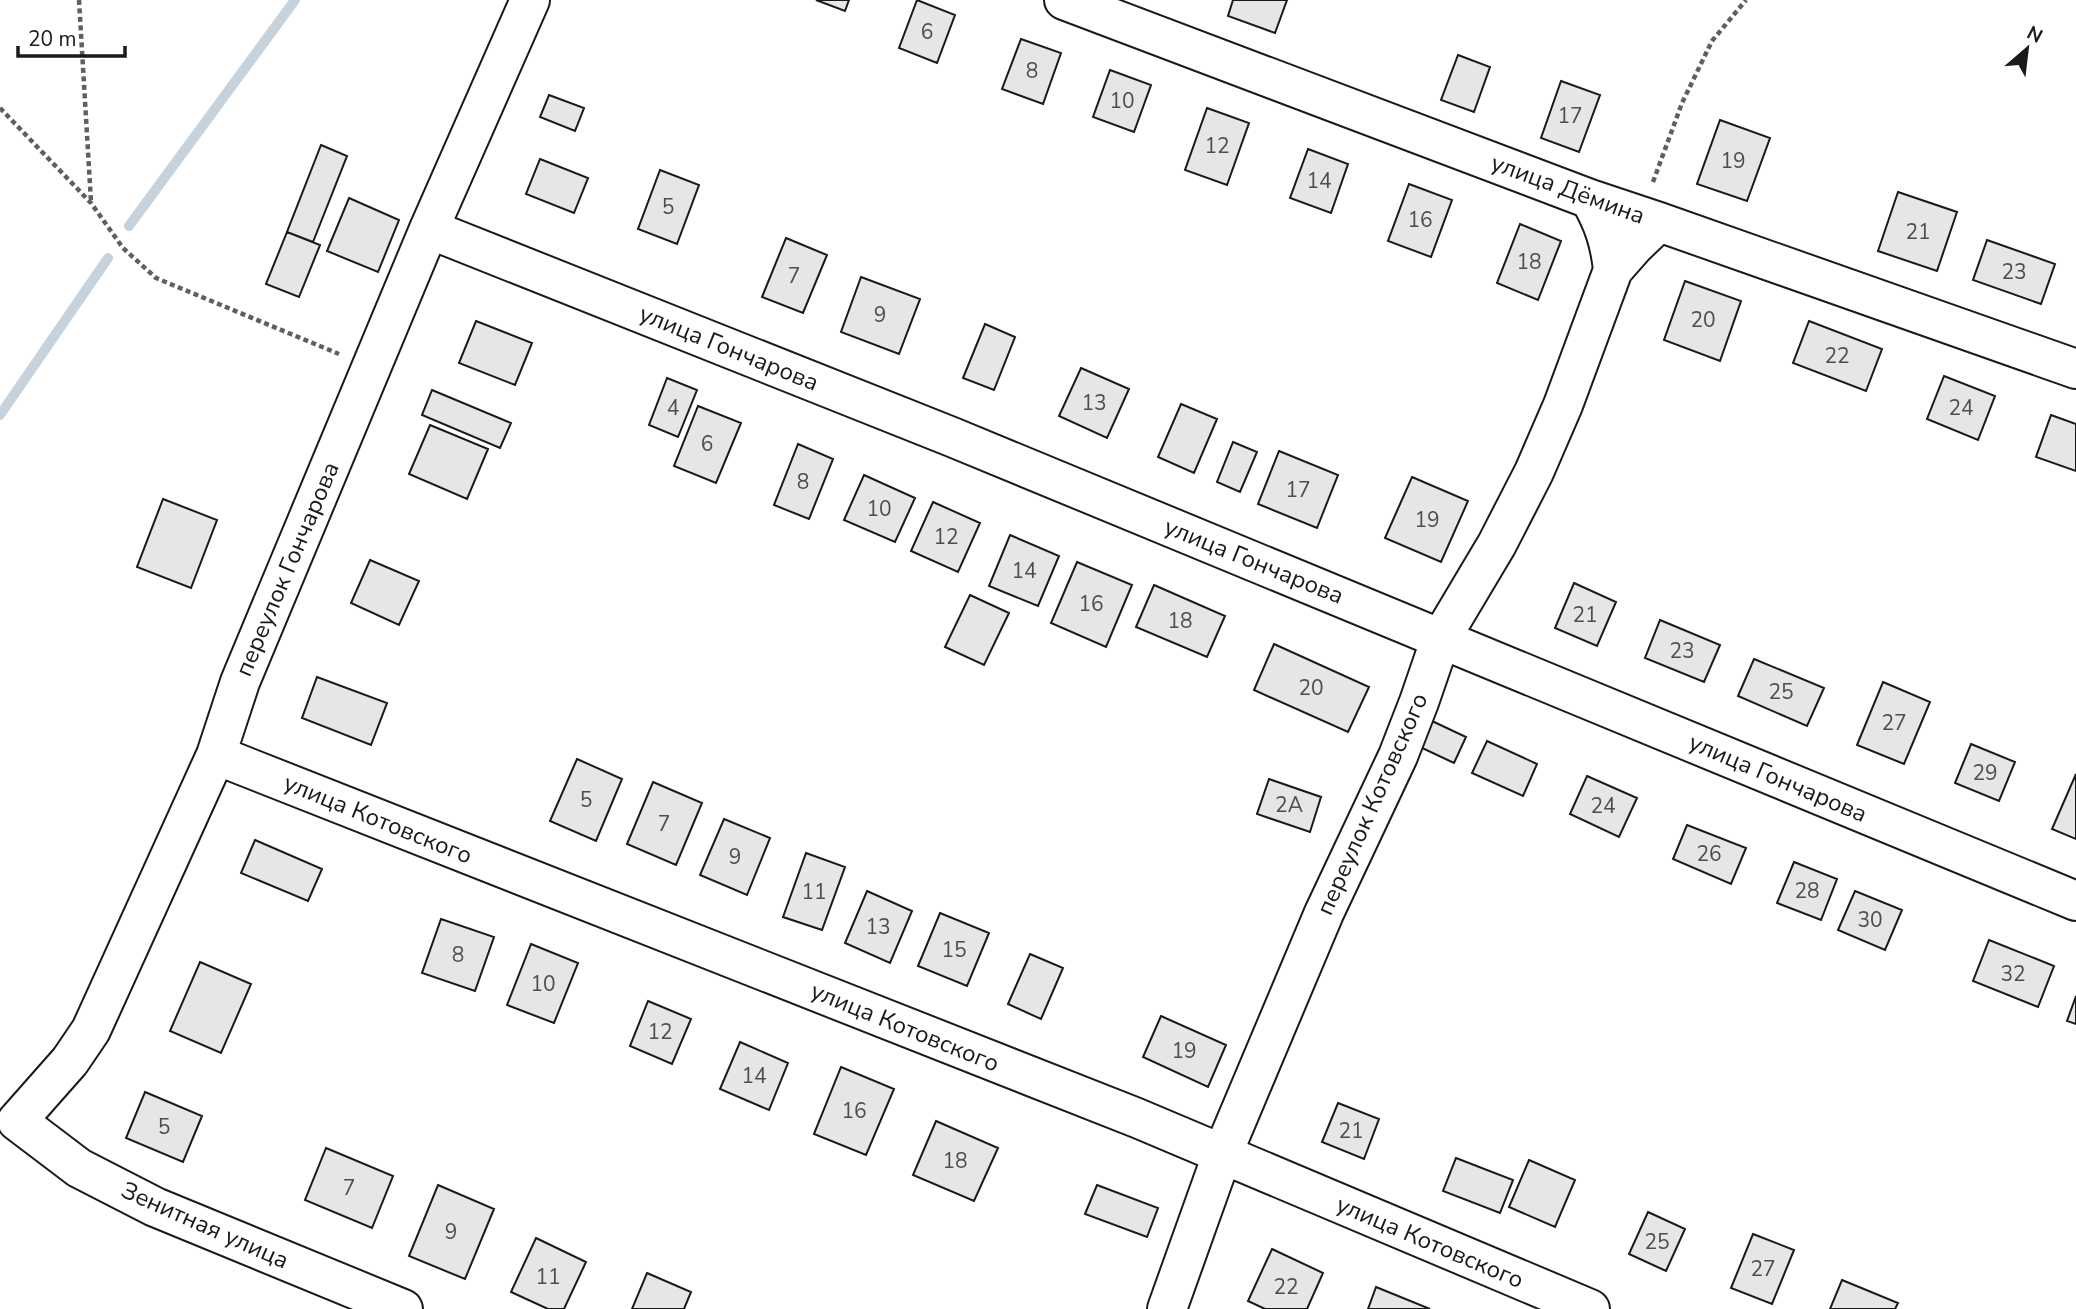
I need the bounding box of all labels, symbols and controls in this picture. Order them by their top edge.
scale bar [18,14,124,58]
north arrow [1992,14,2062,84]
house number: 6 [921,18,933,46]
text: N [2022,20,2047,50]
text: 20 m [28,25,77,53]
house number: 8 [1026,57,1038,85]
house number: 10 [1109,87,1135,115]
house number: 17 [1557,102,1583,130]
house number: 12 [1204,132,1230,160]
street label: улица Дёмина [1487,146,1649,232]
house number: 19 [1720,147,1746,175]
house number: 14 [1306,167,1332,195]
house number: 5 [662,193,674,221]
house number: 16 [1407,206,1433,234]
house number: 21 [1905,218,1931,246]
house number: 18 [1516,248,1542,276]
house number: 23 [2001,258,2027,286]
house number: 7 [788,262,800,290]
street label: улица Гончарова [634,297,824,399]
house number: 9 [874,301,886,329]
house number: 20 [1690,306,1716,334]
house number: 22 [1824,342,1850,370]
house number: 13 [1081,389,1107,417]
house number: 4 [667,394,679,422]
house number: 24 [1948,394,1974,422]
house number: 6 [701,430,713,458]
street label: переулок Гончарова [227,457,347,681]
house number: 8 [797,468,809,496]
house number: 17 [1285,476,1311,504]
house number: 10 [866,495,892,523]
house number: 19 [1414,506,1440,534]
street label: улица Гончарова [1159,510,1349,612]
house number: 12 [933,523,959,551]
house number: 14 [1011,557,1037,585]
house number: 16 [1078,590,1104,618]
house number: 21 [1572,601,1598,629]
house number: 18 [1167,607,1193,635]
house number: 23 [1669,637,1695,665]
house number: 20 [1298,674,1324,702]
house number: 25 [1768,678,1794,706]
street label: переулок Котовского [1309,688,1435,920]
house number: 27 [1881,709,1907,737]
street label: улица Гончарова [1684,726,1872,830]
house number: 29 [1972,759,1998,787]
street label: улица Котовского [279,767,477,871]
house number: 5 [580,786,592,814]
house number: 2А [1275,791,1303,819]
house number: 24 [1590,792,1616,820]
house number: 7 [658,810,670,838]
house number: 26 [1696,840,1722,868]
house number: 9 [729,843,741,871]
house number: 28 [1794,877,1820,905]
house number: 11 [801,878,827,906]
house number: 30 [1857,906,1883,934]
house number: 13 [865,913,891,941]
house number: 15 [941,936,967,964]
house number: 8 [452,941,464,969]
house number: 32 [2000,960,2026,988]
house number: 10 [530,970,556,998]
street label: улица Котовского [806,975,1004,1079]
house number: 12 [647,1018,673,1046]
house number: 19 [1171,1037,1197,1065]
house number: 14 [741,1062,767,1090]
house number: 16 [841,1097,867,1125]
house number: 5 [158,1113,170,1141]
house number: 21 [1338,1117,1364,1145]
house number: 18 [942,1147,968,1175]
street label: Зенитная улица [116,1174,294,1276]
house number: 7 [343,1174,355,1202]
street label: улица Котовского [1331,1188,1529,1296]
house number: 9 [445,1218,457,1246]
house number: 25 [1644,1228,1670,1256]
house number: 27 [1750,1255,1776,1283]
house number: 11 [535,1263,561,1291]
house number: 22 [1273,1273,1299,1301]

